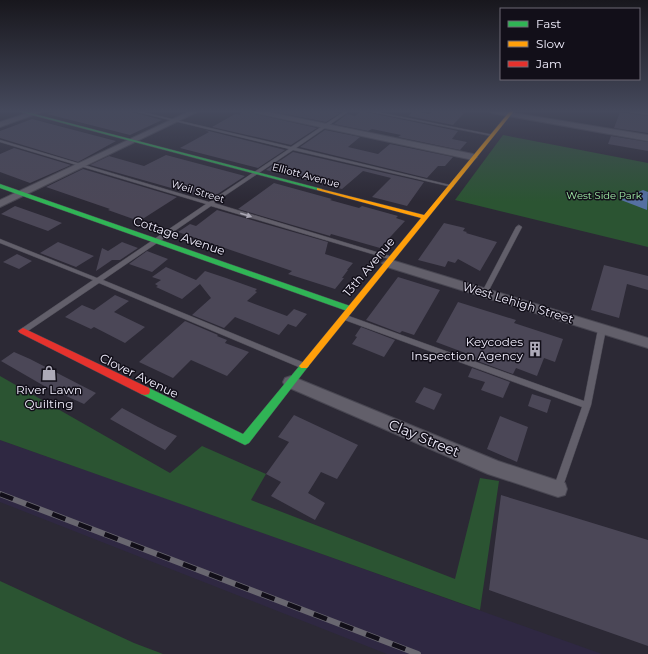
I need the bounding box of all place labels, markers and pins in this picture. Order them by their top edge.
place label: Keycodes Inspection Agency [411,334,523,363]
building icon: Keycodes Inspection Agency [526,340,544,358]
shop icon: River Lawn Quilting [40,364,58,382]
place label: River Lawn Quilting [16,382,82,411]

